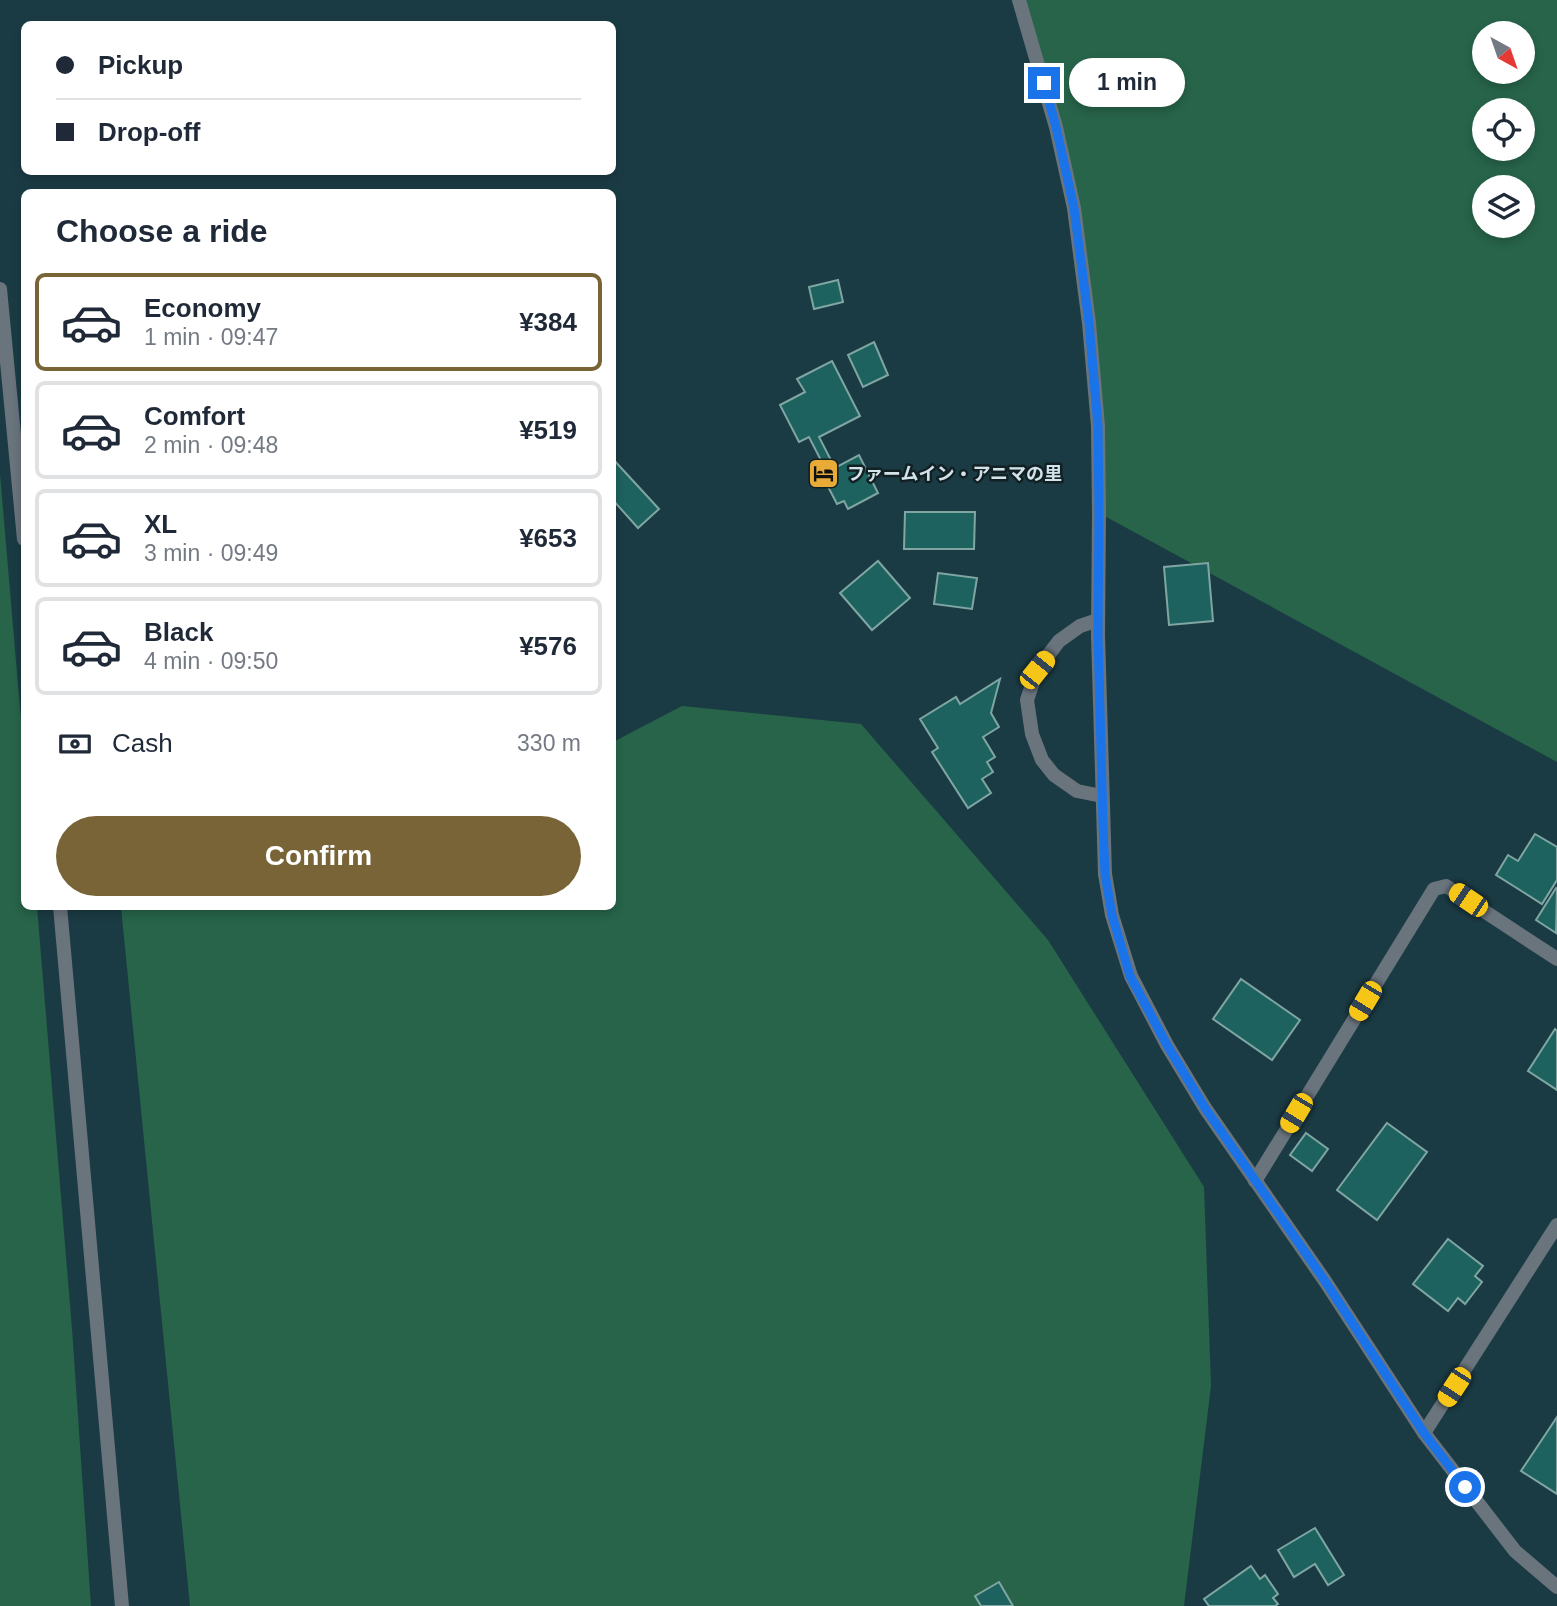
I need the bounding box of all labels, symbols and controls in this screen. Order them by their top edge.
north arrow [1472,21,1535,84]
map controls [1472,21,1535,238]
text: Pickup [98,50,183,80]
callout: 1 min [1068,58,1184,108]
route end [1028,67,1060,99]
text: 1 min [1097,69,1157,95]
button: locate [1472,98,1535,161]
text: Drop-off [98,117,201,147]
button: layers [1472,175,1535,238]
text: Choose a ride [56,213,268,249]
icon: car [60,291,123,354]
text: Economy [144,293,261,323]
text: ¥384 [519,307,577,337]
text: 1 min · 09:47 [144,324,278,350]
icon: car [60,399,123,462]
text: Comfort [144,401,245,431]
text: ¥519 [519,415,577,445]
text: 2 min · 09:48 [144,432,278,458]
hotel icon: ファームイン・アニマの里 [807,457,841,491]
place label: ファームイン・アニマの里 [847,464,1062,484]
icon: car [60,507,123,570]
text: XL [144,509,177,539]
text: ¥653 [519,523,577,553]
text: 3 min · 09:49 [144,540,278,566]
icon: car [60,615,123,678]
text: Black [144,617,213,647]
text: ¥576 [519,631,577,661]
car [1016,647,1059,693]
text: 4 min · 09:50 [144,648,278,674]
icon: cash [56,725,94,763]
text: Cash [112,728,173,758]
text: 330 m [517,730,581,756]
button: Confirm [56,816,581,896]
car [1445,880,1492,920]
car [1346,978,1385,1024]
car [1277,1090,1316,1136]
car [1434,1364,1475,1410]
route start [1449,1471,1481,1503]

